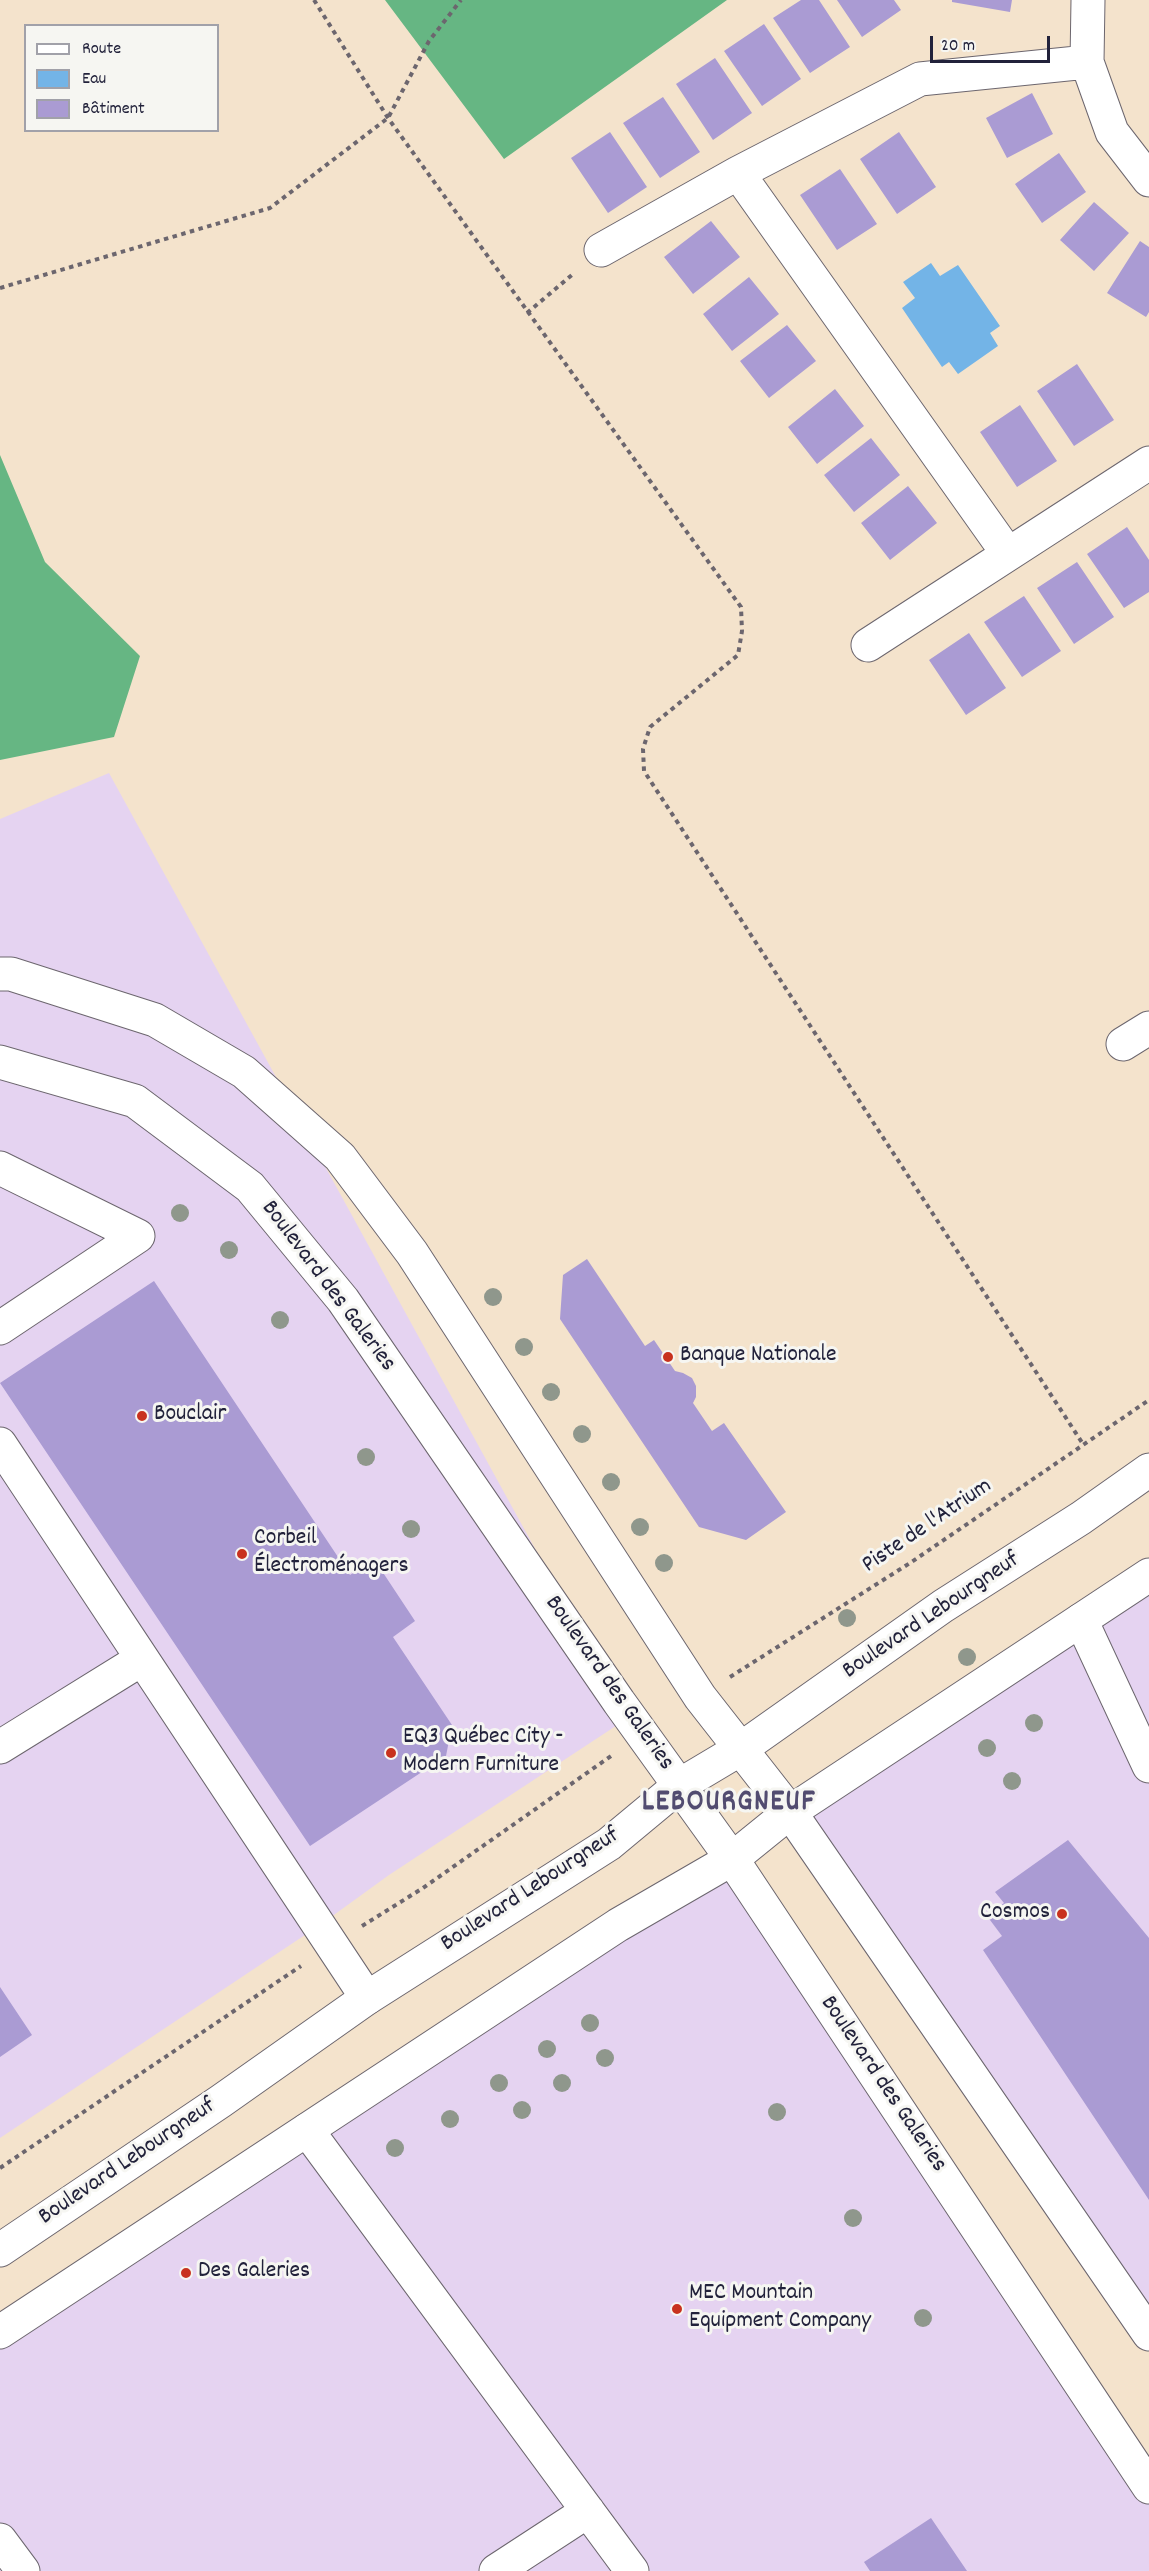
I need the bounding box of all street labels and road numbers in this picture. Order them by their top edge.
street label: Boulevard des Galeries [253,1196,401,1378]
street label: Piste de l'Atrium [858,1473,998,1581]
street label: Boulevard Lebourgneuf [838,1547,1026,1687]
street label: Boulevard des Galeries [537,1591,679,1777]
street label: Boulevard Lebourgneuf [436,1822,626,1960]
street label: Boulevard des Galeries [812,1991,952,2179]
street label: Boulevard Lebourgneuf [34,2093,222,2233]

